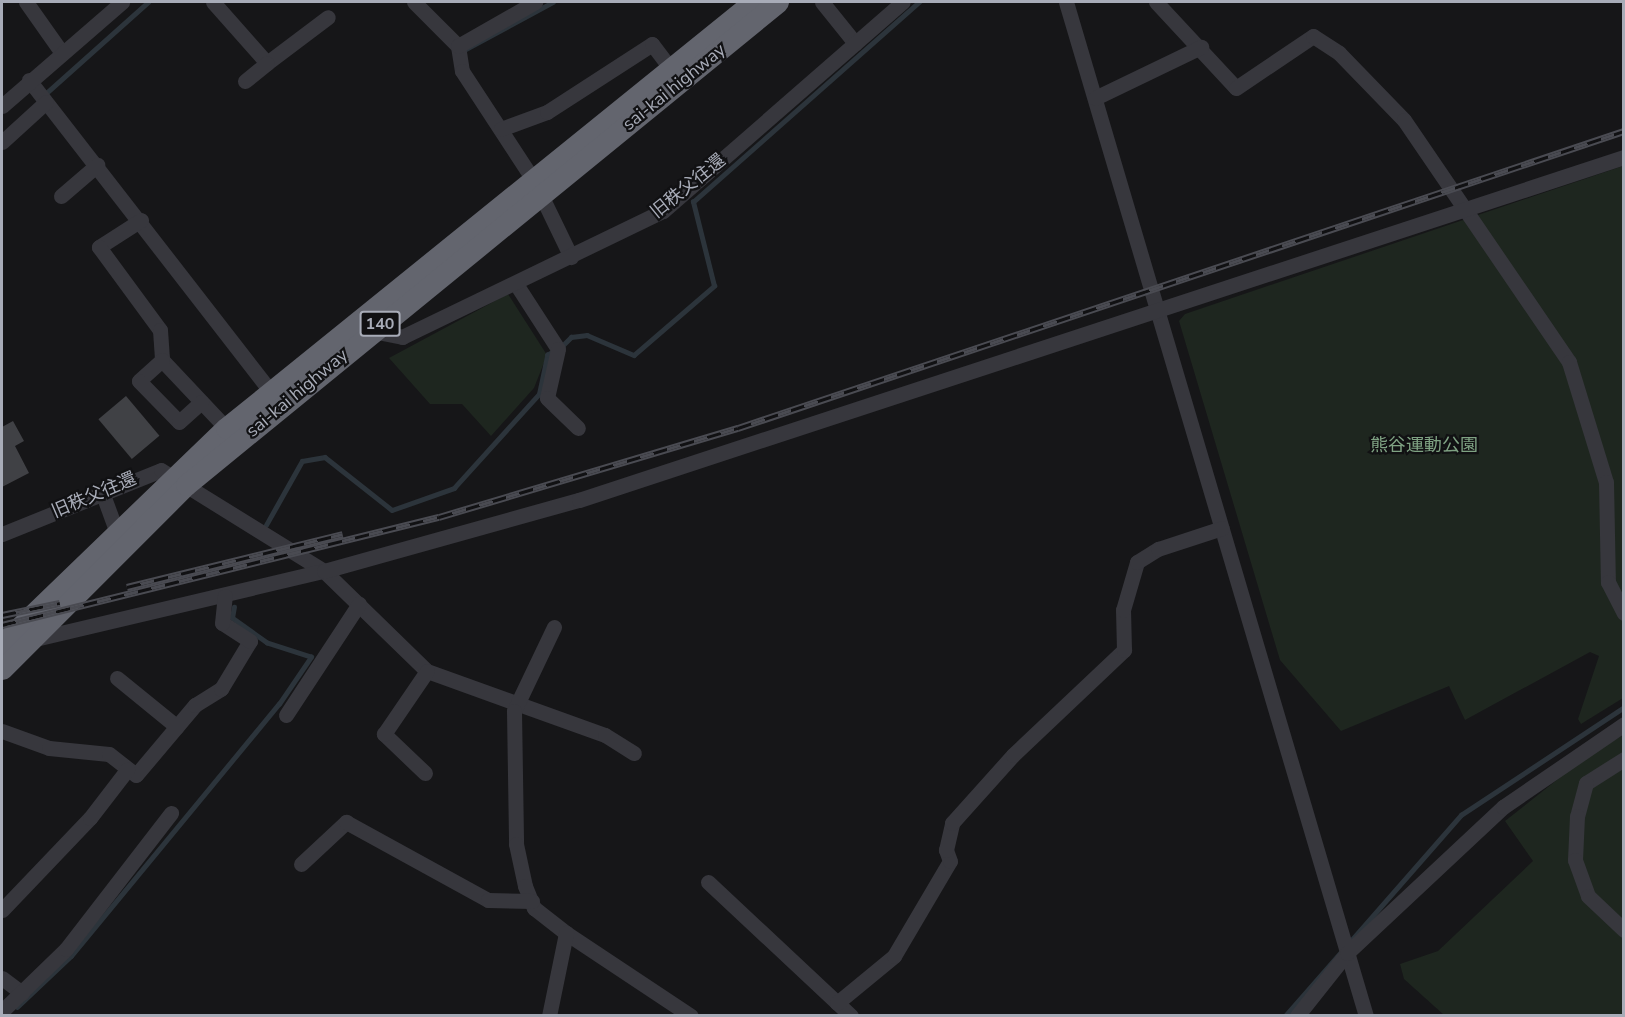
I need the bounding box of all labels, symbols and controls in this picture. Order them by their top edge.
street label: sai-kai highway [618,39,730,135]
street label: 旧秩父往還 [646,149,730,223]
road number: 140 [359,311,401,337]
street label: sai-kai highway [242,344,352,442]
park label: 熊谷運動公園 [1370,434,1478,456]
street label: 旧秩父往還 [48,467,140,523]

